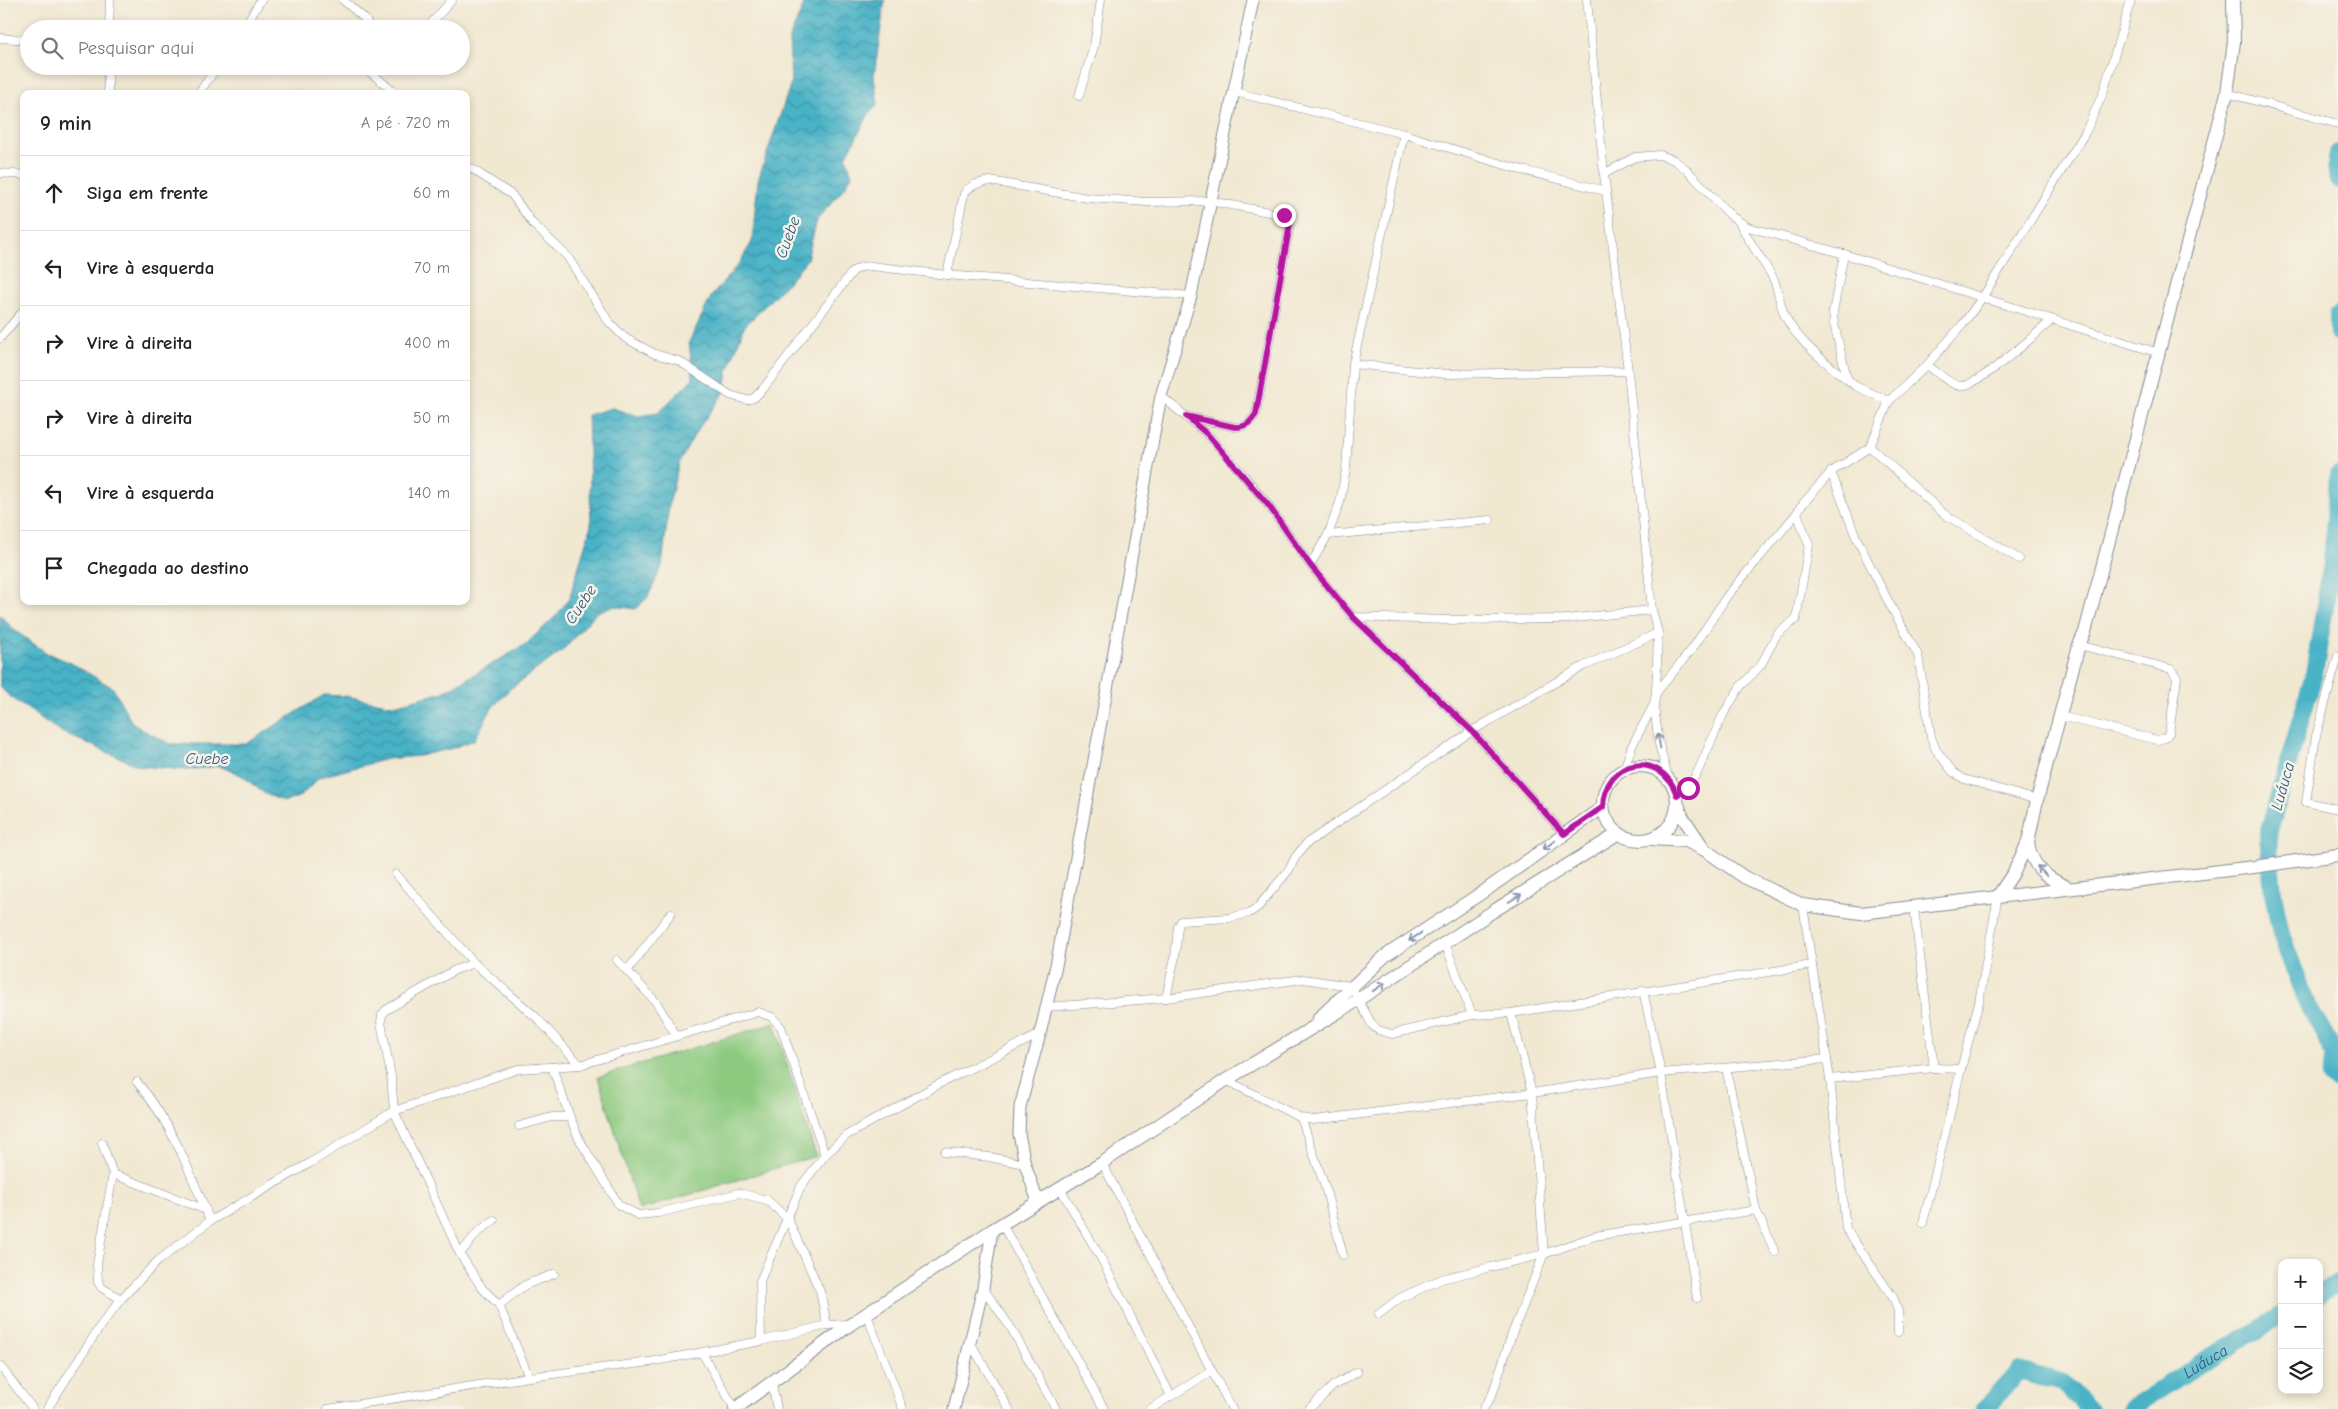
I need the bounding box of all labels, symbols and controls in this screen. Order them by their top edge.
search box [20,20,470,75]
icon: search [38,34,66,62]
text: Pesquisar aqui [78,37,194,59]
text: 9 min [40,111,92,135]
text: A pé · 720 m [361,114,450,132]
icon: ahead [40,179,68,207]
text: Siga em frente [87,182,208,204]
text: 60 m [413,184,450,202]
route end [1273,204,1296,227]
water label: Cuebe [772,214,804,261]
icon: left [40,254,68,282]
text: Vire à esquerda [87,257,214,279]
text: 70 m [414,259,450,277]
icon: right [40,329,68,357]
text: Vire à direita [87,332,192,354]
text: 400 m [404,334,450,352]
icon: right [40,404,68,432]
text: Vire à direita [87,407,192,429]
text: 50 m [413,409,450,427]
icon: left [40,479,68,507]
text: Vire à esquerda [87,482,214,504]
text: 140 m [408,484,450,502]
icon: arrive [40,554,68,582]
text: Chegada ao destino [87,557,249,579]
water label: Cuebe [561,582,600,627]
one-way arrow [1653,734,1663,750]
water label: Cuebe [186,750,228,768]
water label: Luáuca [2268,760,2298,812]
route start [1677,777,1700,800]
one-way arrow [1542,840,1556,850]
one-way arrow [2036,865,2048,877]
one-way arrow [1507,892,1521,902]
one-way arrow [1408,932,1422,942]
one-way arrow [1371,982,1385,992]
map controls [2278,1259,2323,1394]
button: + [2278,1259,2323,1304]
button: − [2278,1304,2323,1349]
water label: Luáuca [2180,1342,2231,1382]
button: layers [2278,1349,2323,1394]

